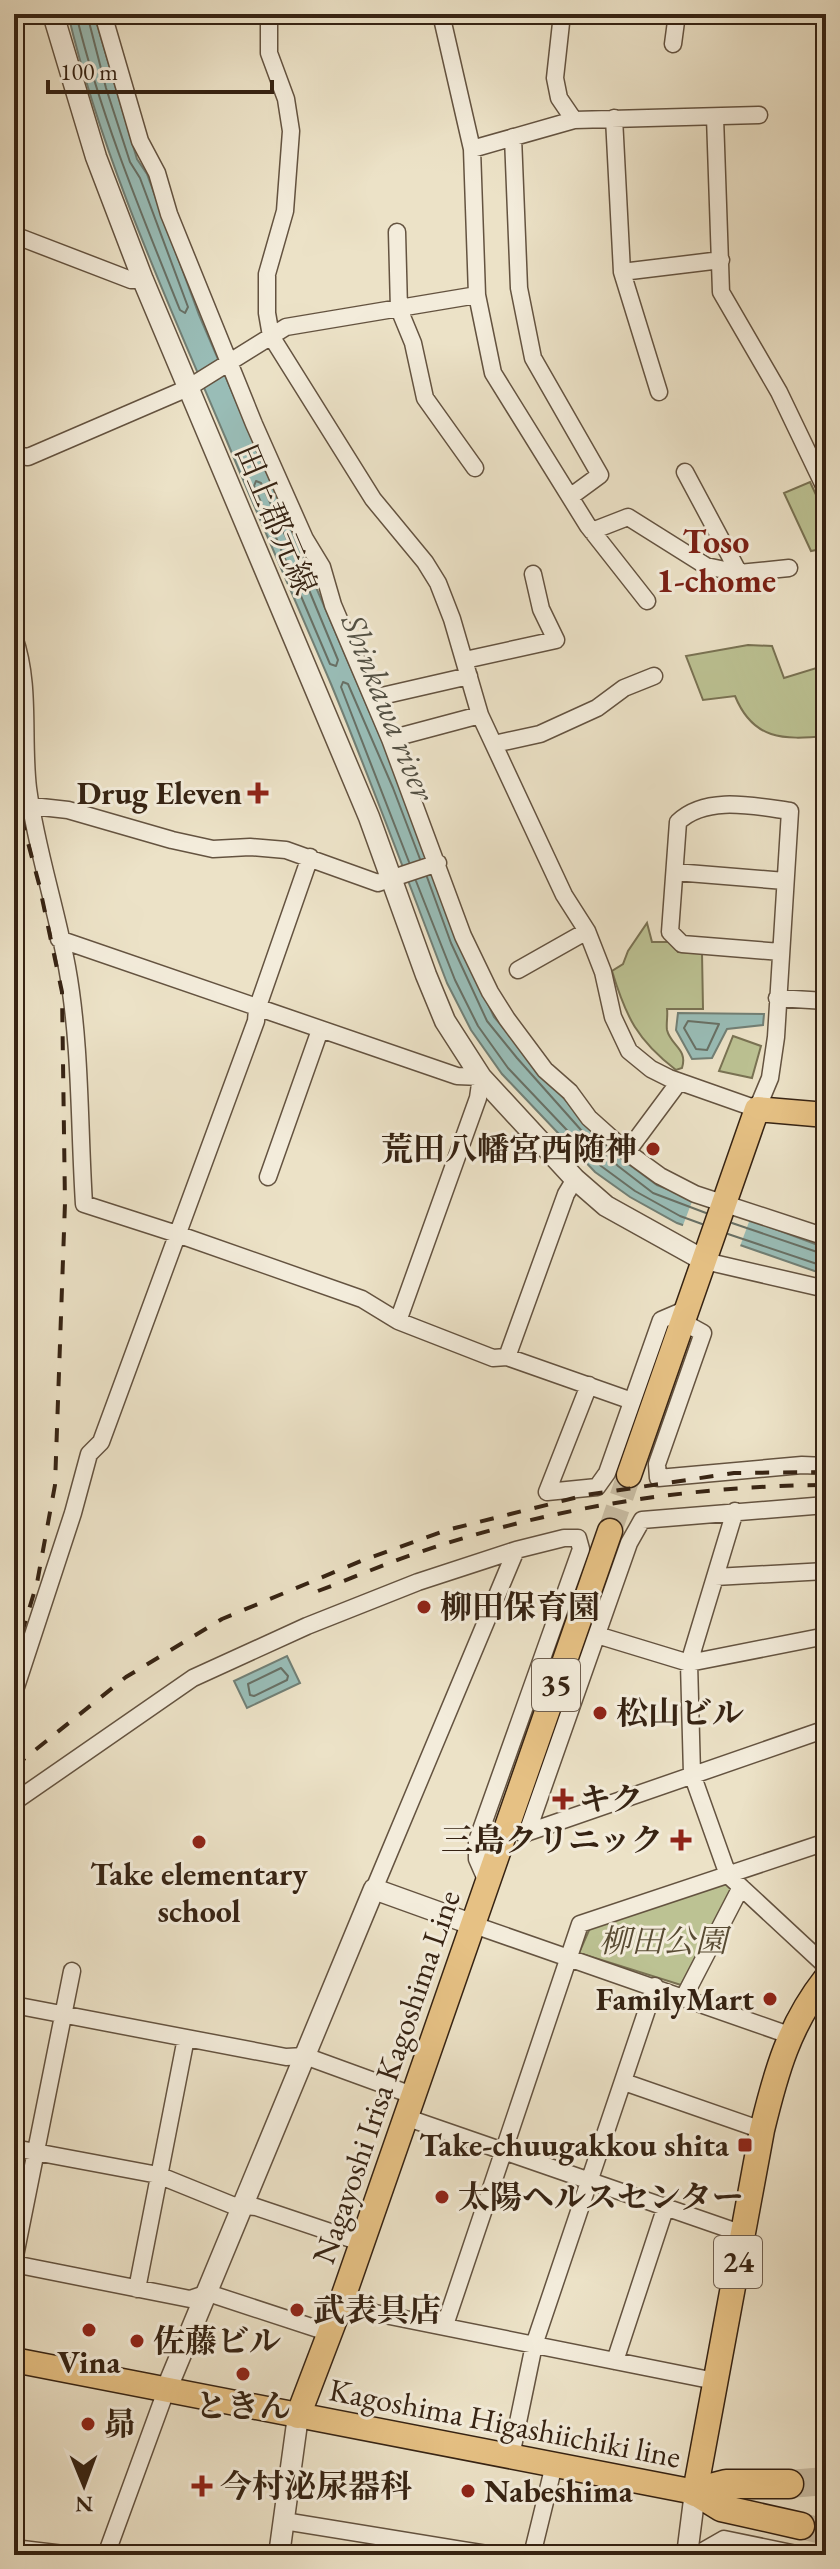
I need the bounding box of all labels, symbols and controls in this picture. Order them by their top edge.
scale bar [48,44,272,94]
text: 100 m [60,56,118,87]
street label: 田上郡元線 [225,437,327,601]
district label: Toso 1-chome [656,519,776,602]
water label: Shinkawa river [331,606,447,809]
place label: Drug Eleven [77,772,242,814]
marker: Drug Eleven [249,784,267,802]
place label: 荒田八幡宮西随神 [381,1128,637,1170]
marker: 荒田八幡宮西随神 [644,1140,662,1158]
place label: 柳田保育園 [440,1586,600,1628]
marker: 柳田保育園 [415,1598,433,1616]
road number: 35 [532,1659,580,1711]
place label: 松山ビル [616,1692,744,1734]
marker: 松山ビル [591,1704,609,1722]
place label: キク [579,1778,643,1820]
marker: キク [554,1790,572,1808]
place label: 三島クリニック [441,1819,663,1861]
marker: 三島クリニック [670,1829,692,1851]
marker: Take elementary school [190,1833,208,1851]
place label: Take elementary school [90,1853,308,1932]
street label: Nagayoshi Irisa Kagoshima Line [302,1885,470,2269]
park label: 柳田公園 [599,1920,732,1962]
place label: FamilyMart [596,1978,754,2020]
marker: FamilyMart [761,1990,779,2008]
place label: Take-chuugakkou shita [419,2124,730,2166]
marker: Take-chuugakkou shita [736,2136,754,2154]
place label: 太陽ヘルスセンター [458,2176,744,2218]
marker: 太陽ヘルスセンター [433,2188,451,2206]
road number: 24 [714,2236,762,2288]
place label: 武表具店 [313,2289,441,2331]
marker: 武表具店 [288,2301,306,2319]
place label: 佐藤ビル [153,2320,281,2362]
marker: Vina [80,2321,98,2339]
marker: 佐藤ビル [128,2332,146,2350]
place label: Vina [57,2341,122,2383]
marker: ときん [234,2365,252,2383]
street label: Kagoshima Higashiichiki line [326,2368,684,2478]
place label: ときん [195,2385,291,2427]
place label: 昴 [104,2403,136,2445]
marker: 昴 [79,2415,97,2433]
north arrow [44,2445,124,2525]
place label: 今村泌尿器科 [220,2465,412,2507]
place label: Nabeshima [484,2470,634,2512]
marker: 今村泌尿器科 [191,2475,213,2497]
marker: Nabeshima [459,2482,477,2500]
text: N [75,2490,93,2519]

